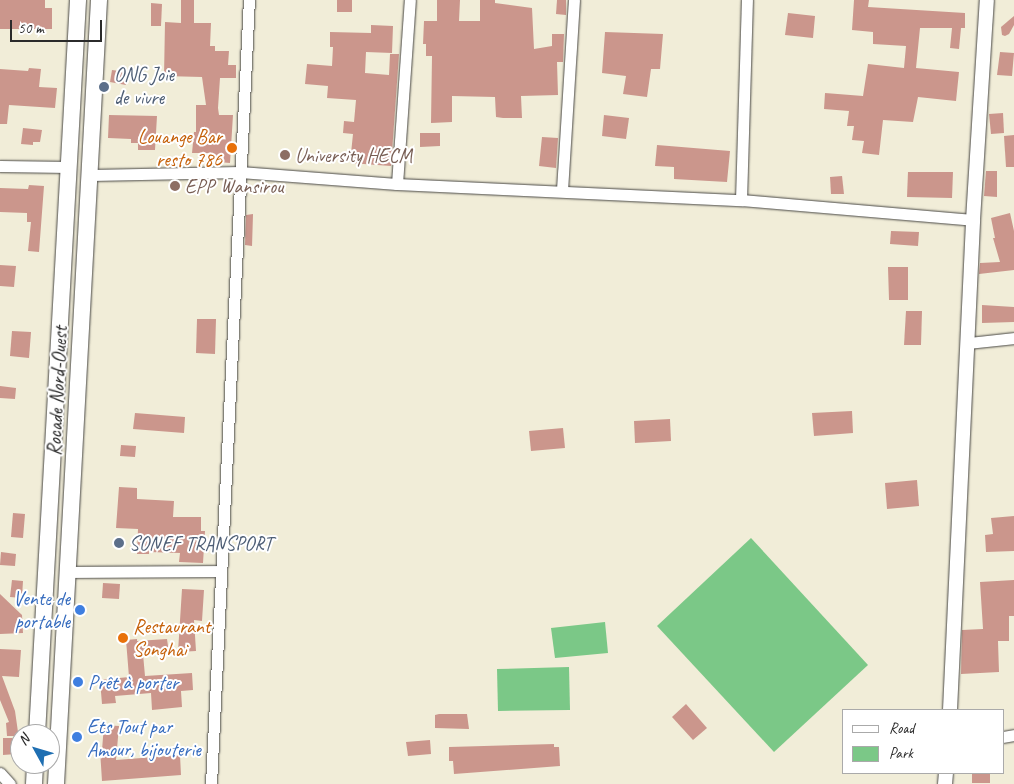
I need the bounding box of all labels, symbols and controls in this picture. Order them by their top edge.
scale bar [12,10,105,42]
text: 50 m [18,19,44,38]
place label: ONG Joie de vivre [114,63,174,110]
marker: ONG Joie de vivre [98,81,110,93]
place label: Louange Bar resto 786 [137,124,222,171]
marker: Louange Bar resto 786 [226,142,238,154]
place label: University HECM [295,143,412,167]
marker: University HECM [279,149,291,161]
place label: EPP Wansirou [185,174,283,198]
marker: EPP Wansirou [169,180,181,192]
street label: Rocade Nord-Ouest [42,326,72,456]
place label: SONEF TRANSPORT [129,531,273,555]
marker: SONEF TRANSPORT [113,537,125,549]
place label: Vente de portable [13,586,70,633]
marker: Vente de portable [74,604,86,616]
place label: Restaurant Songhai [133,614,210,661]
marker: Restaurant Songhai [117,632,129,644]
place label: Prêt à porter [88,670,178,694]
marker: Prêt à porter [72,676,84,688]
legend [842,709,1004,774]
place label: Ets Tout par Amour, bijouterie [87,714,201,761]
text: Road [889,719,914,738]
north arrow [10,724,60,774]
text: N [14,731,33,749]
marker: Ets Tout par Amour, bijouterie [71,731,83,743]
text: Park [889,744,913,763]

